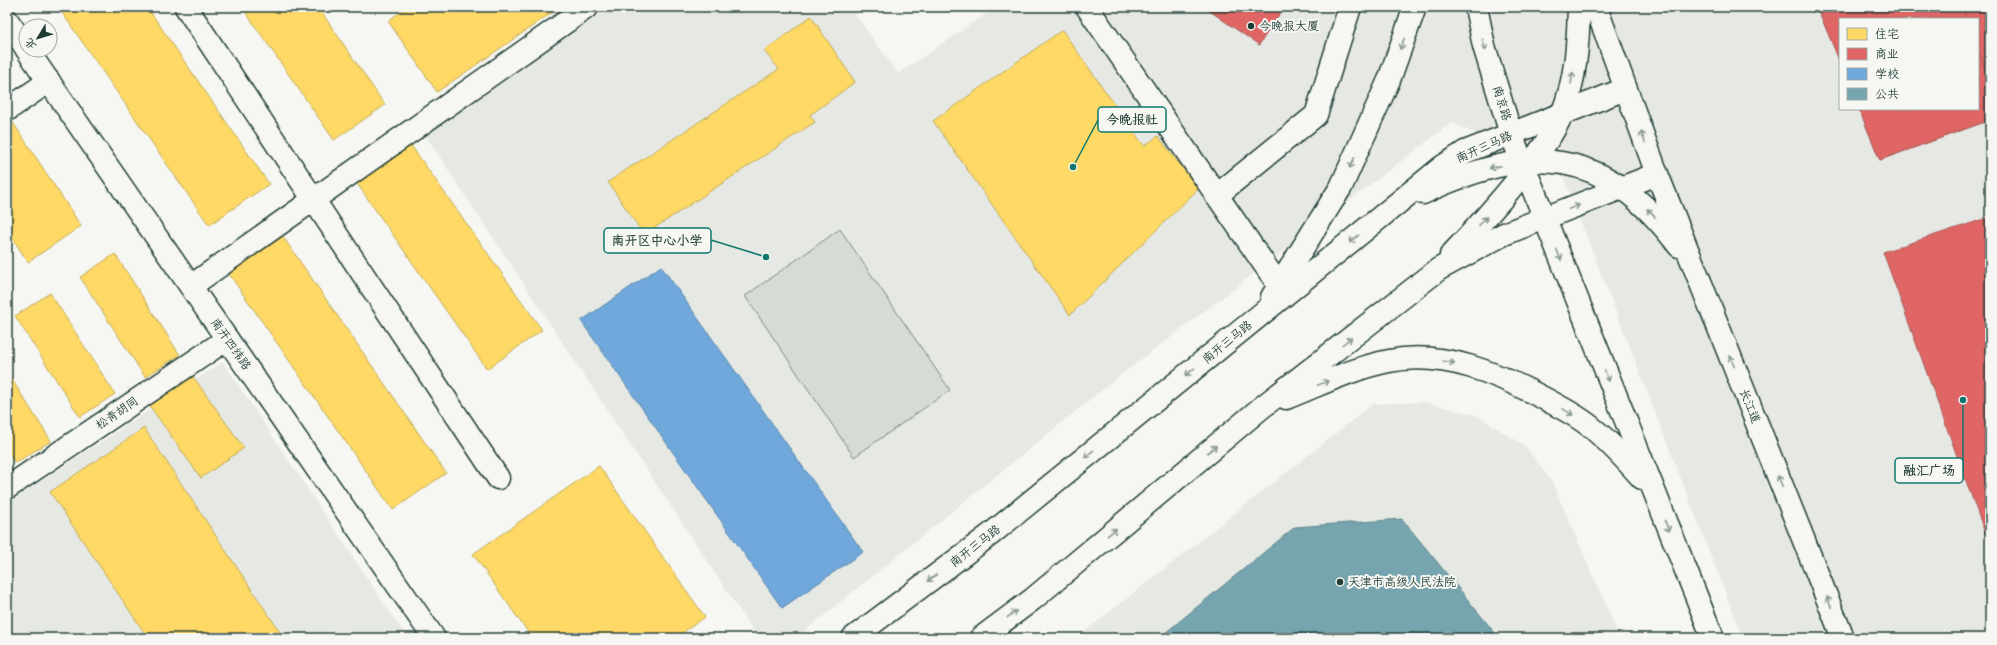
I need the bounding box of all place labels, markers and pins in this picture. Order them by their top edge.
place label: 今晚报大厦 [1259,19,1319,33]
marker: 今晚报大厦 [1246,21,1256,31]
callout: 今晚报社 [1098,107,1166,132]
callout: 南开区中心小学 [604,228,711,253]
callout: 融汇广场 [1895,458,1963,483]
place label: 天津市高级人民法院 [1348,575,1456,589]
marker: 天津市高级人民法院 [1335,577,1345,587]

